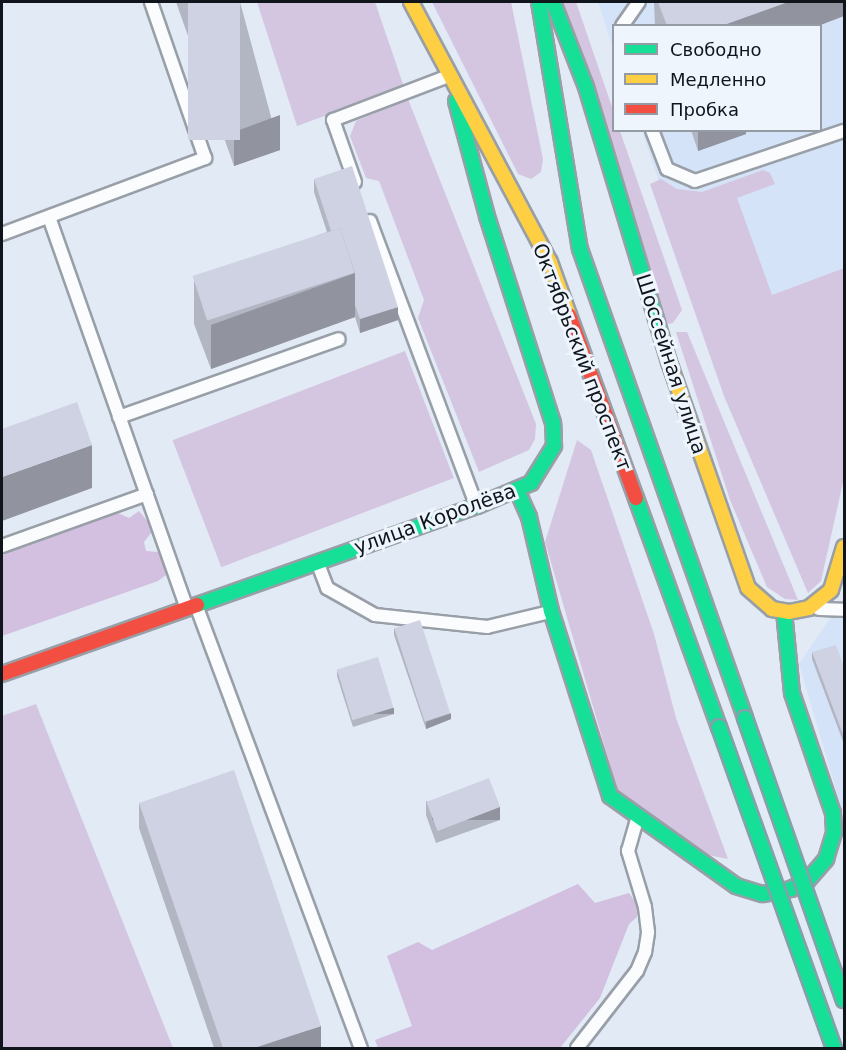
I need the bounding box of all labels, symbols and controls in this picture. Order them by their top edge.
legend [612,24,822,132]
text: Свободно [670,39,762,60]
text: Медленно [670,69,766,90]
text: Пробка [670,99,739,120]
street label: Октябрьский проспект [527,240,637,474]
street label: Шоссейная улица [631,271,711,457]
street label: улица Королёва [351,479,519,559]

